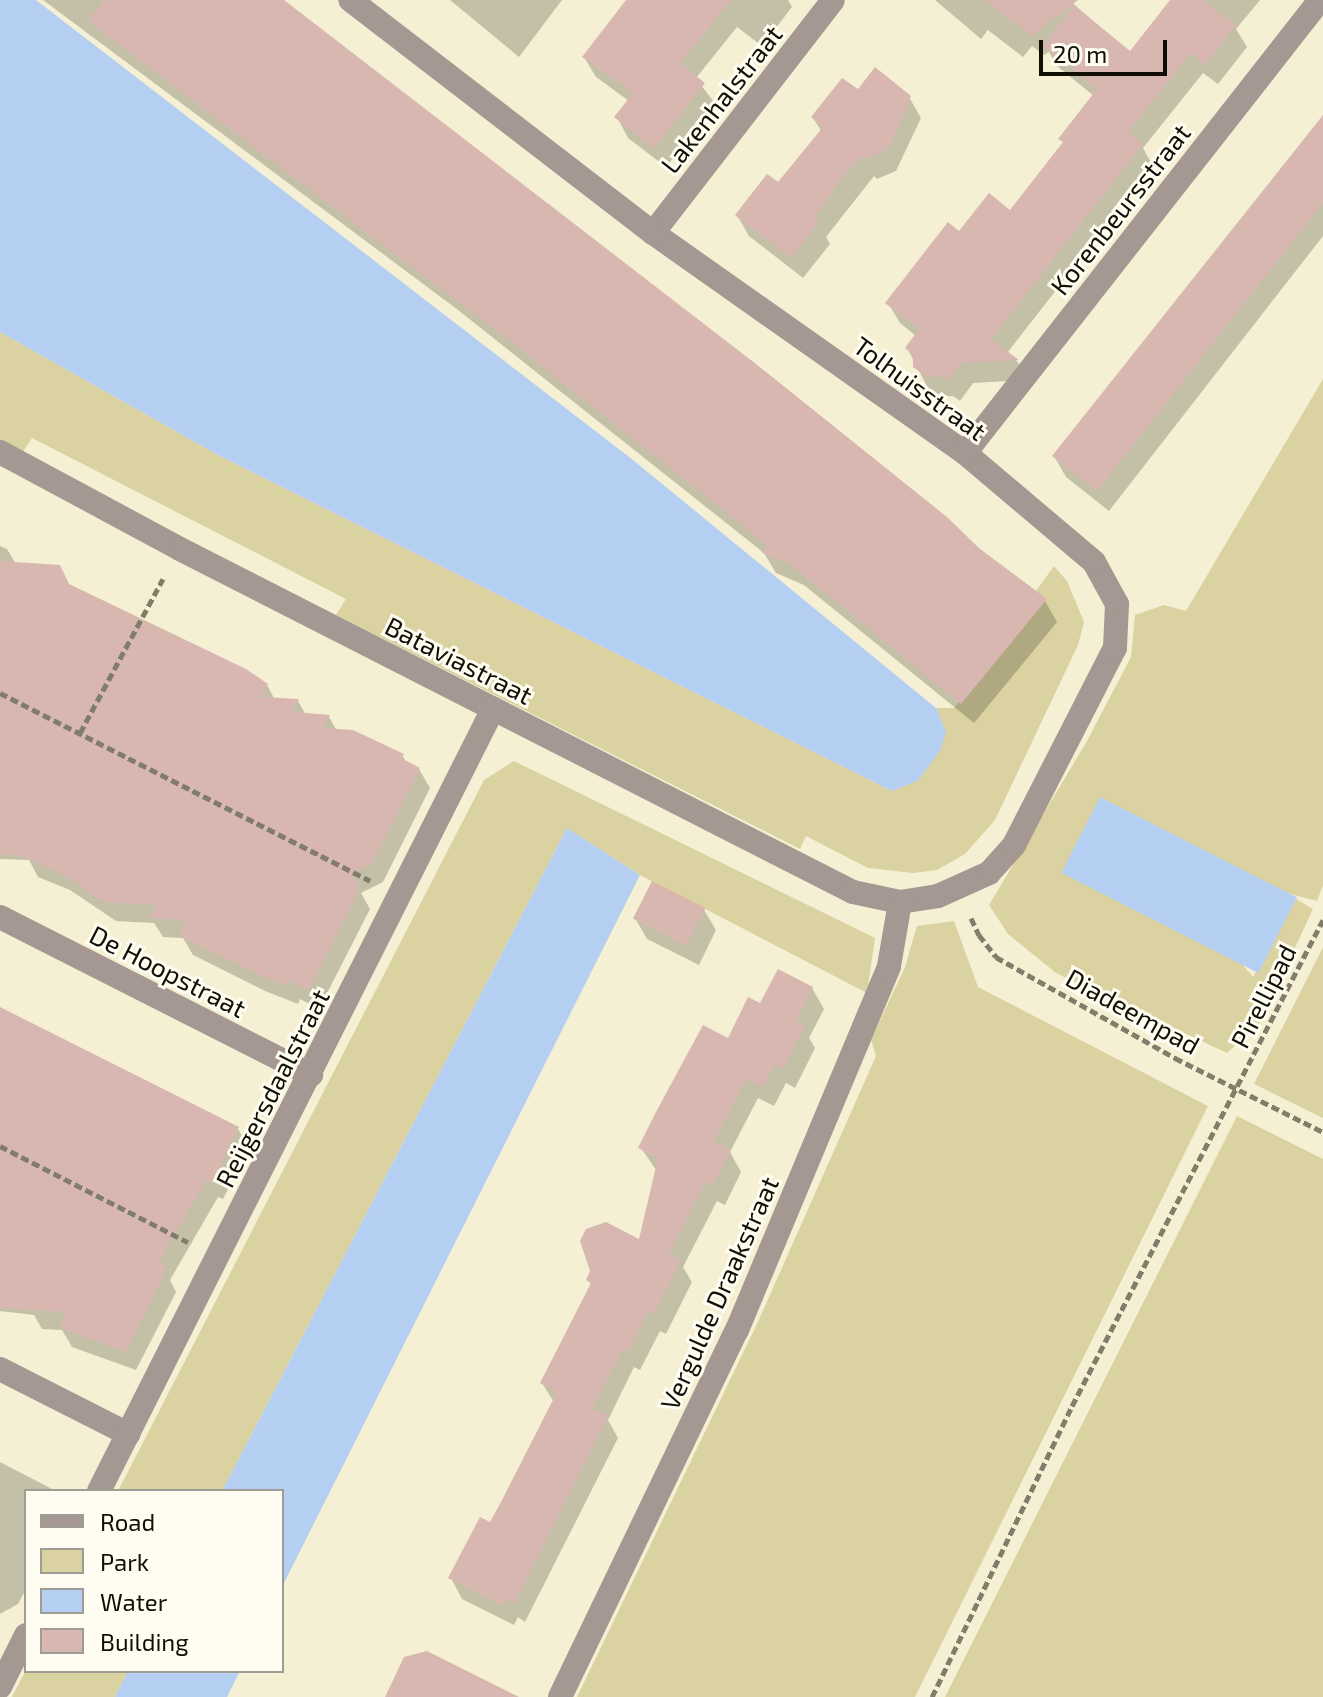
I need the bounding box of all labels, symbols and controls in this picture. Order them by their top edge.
street label: Lakenhalstraat [654,19,788,179]
scale bar [1043,24,1171,74]
text: 20 m [1053,39,1107,68]
street label: Korenbeursstraat [1044,117,1196,301]
street label: Tolhuisstraat [848,329,992,447]
street label: Bataviastraat [380,610,538,710]
street label: De Hoopstraat [85,918,251,1024]
street label: Pirellipad [1224,939,1302,1053]
street label: Diadeempad [1061,962,1205,1060]
street label: Reijgersdaalstraat [209,984,335,1192]
street label: Vergulde Draakstraat [653,1171,785,1415]
legend [24,1489,284,1673]
text: Road [100,1507,155,1536]
text: Park [100,1547,149,1576]
text: Water [100,1587,167,1616]
text: Building [100,1627,189,1656]

